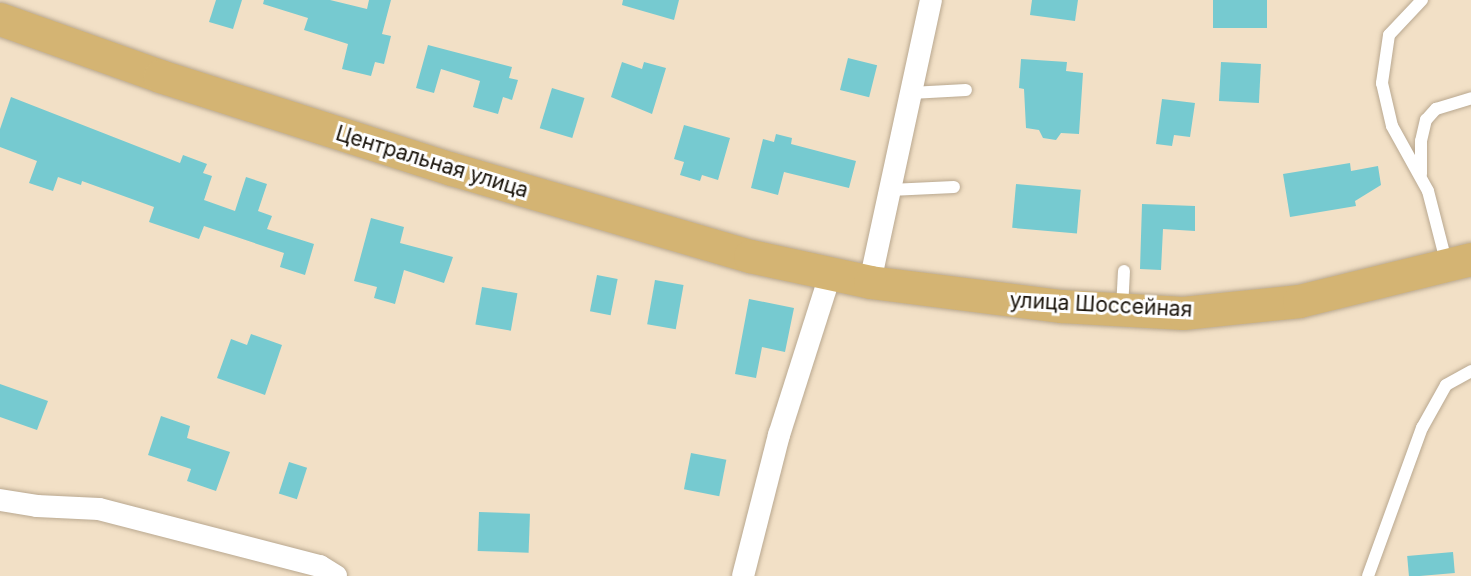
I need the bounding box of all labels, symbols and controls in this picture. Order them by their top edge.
street label: Центральная улица [333,121,531,203]
street label: улица Шоссейная [1009,288,1193,322]

